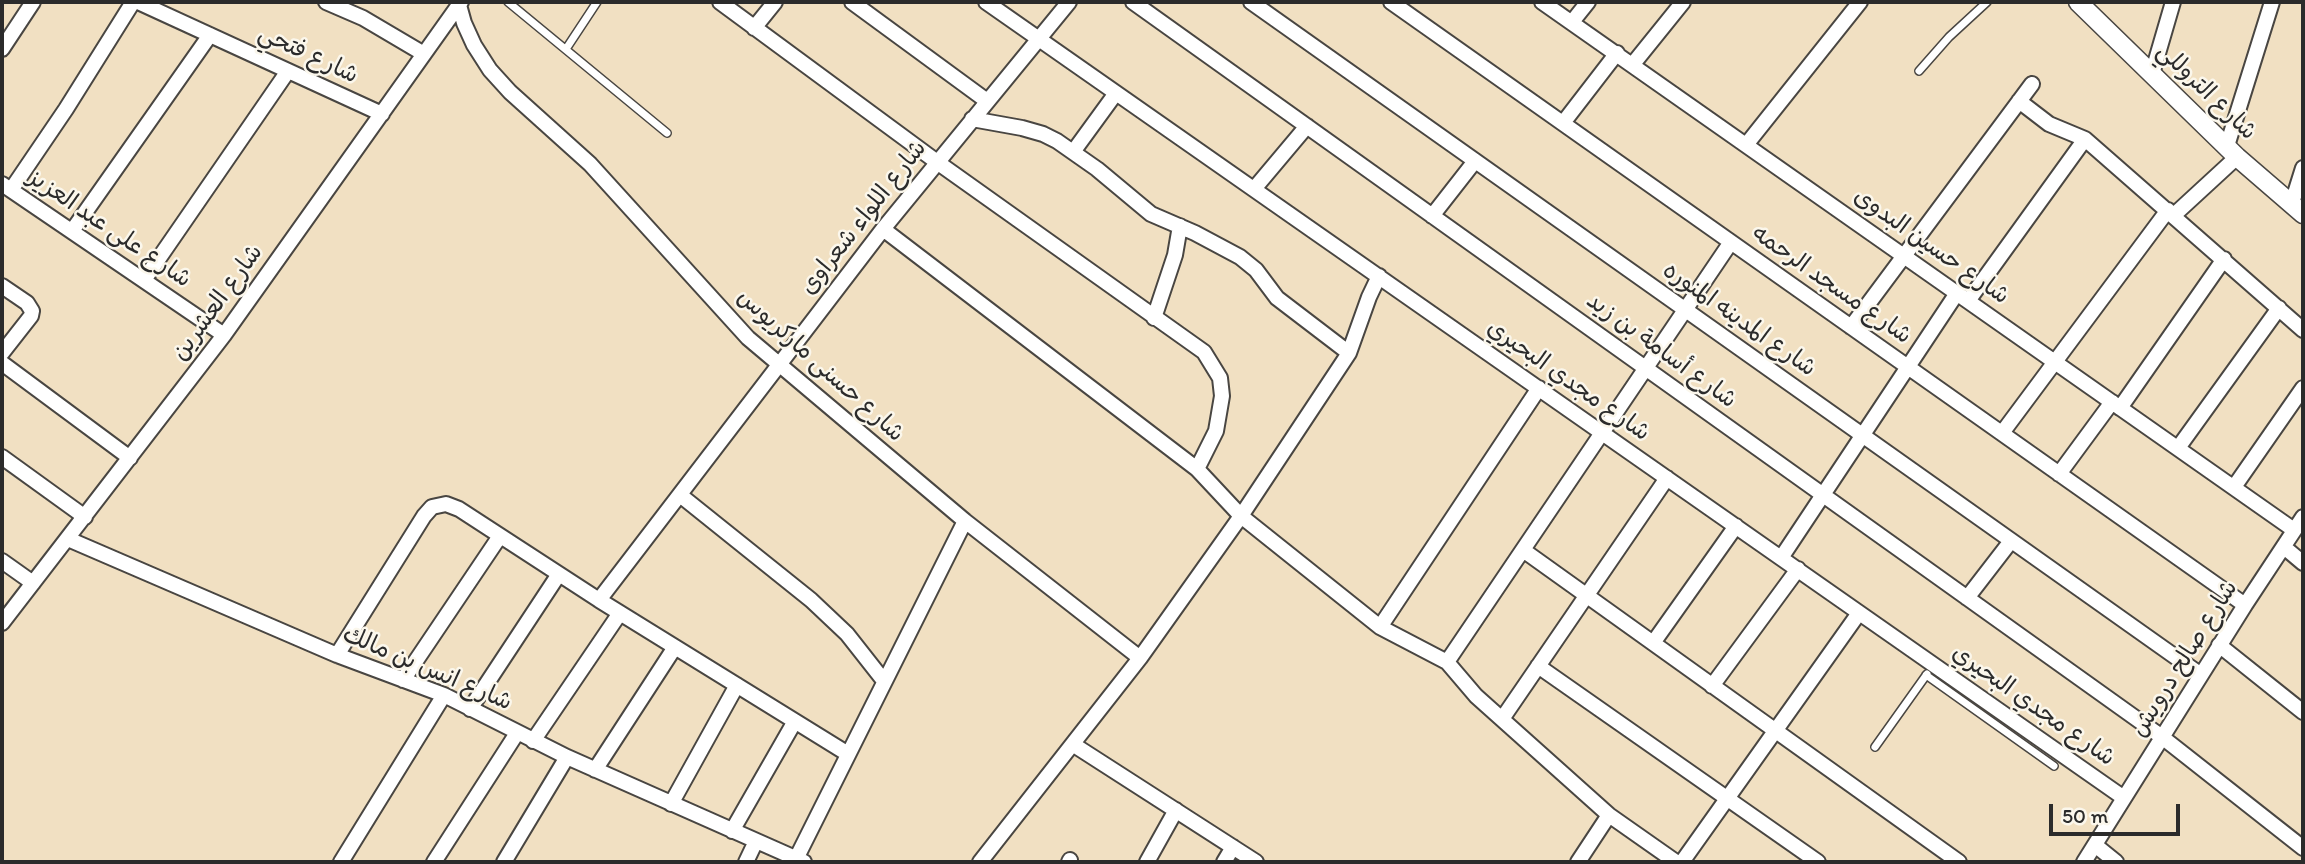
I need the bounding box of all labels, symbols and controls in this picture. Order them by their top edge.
street label: شارع فتحي [253,19,363,91]
street label: شارع التروللي [2150,37,2262,147]
street label: شارع اللواء شعراوى [795,135,933,301]
street label: شارع على عبد العزيز [22,164,196,294]
street label: شارع حسين البدوى [1848,183,2014,311]
street label: شارع مسجد الرحمه [1745,219,1917,351]
street label: شارع العشرين [166,239,270,367]
street label: شارع المدينه المنوره [1657,256,1821,384]
street label: شارع حسنى ماركريوس [730,283,910,449]
street label: شارع أسامة بن زيد [1580,287,1742,415]
street label: شارع مجدي البحيري [1481,314,1655,448]
street label: شارع صالح درويش [2125,575,2245,743]
street label: شارع انس بن مالك [338,620,516,718]
street label: شارع مجدي البحيري [1946,639,2120,773]
scale bar [2053,790,2184,834]
text: 50 m [2062,803,2108,828]

